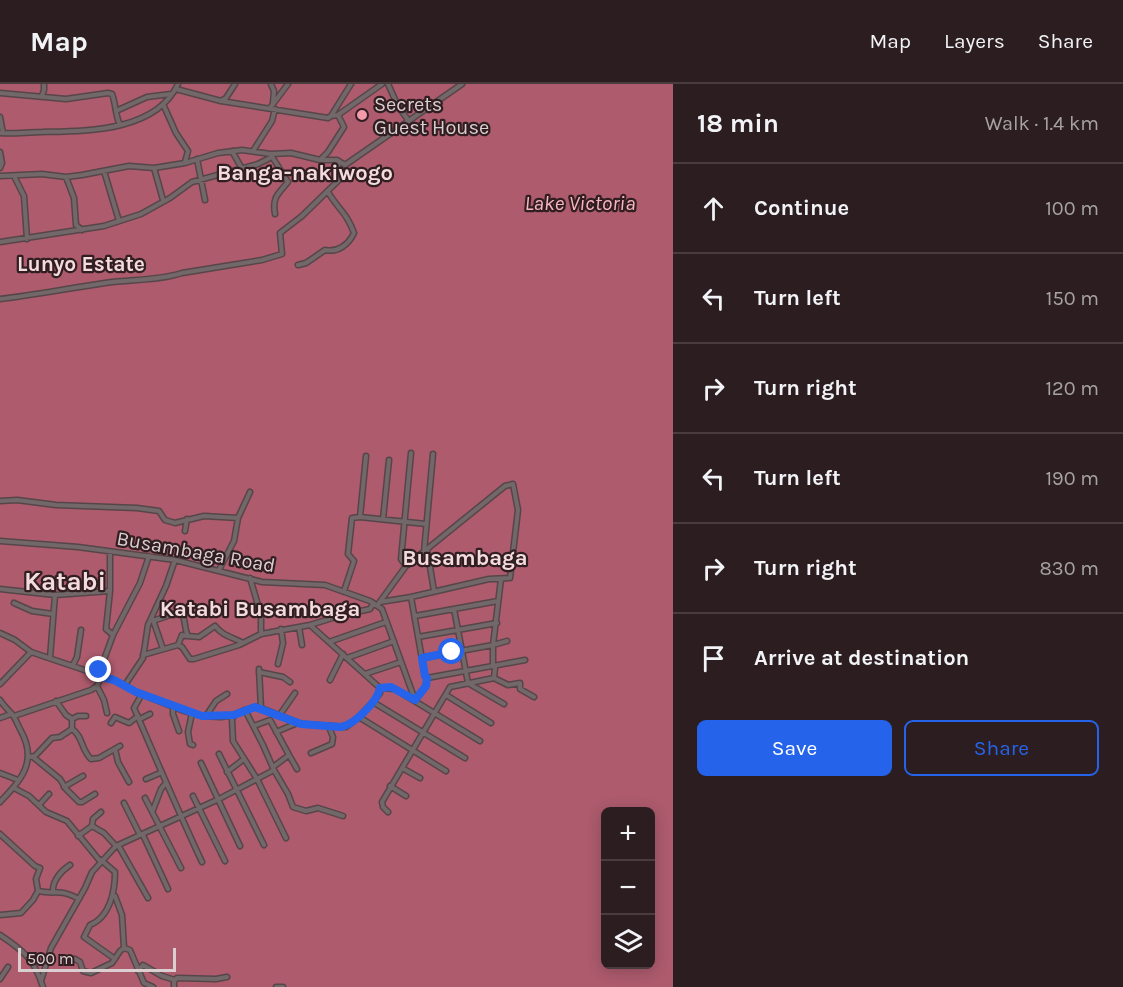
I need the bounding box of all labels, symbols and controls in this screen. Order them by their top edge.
text: Map [30,25,88,58]
text: Map [869,29,911,53]
text: Layers [944,29,1005,53]
text: Share [1038,29,1093,53]
place label: Secrets Guest House [374,93,489,139]
marker: Secrets Guest House [355,108,369,122]
text: 18 min [697,108,779,139]
text: Walk · 1.4 km [985,112,1099,135]
district label: Banga-nakiwogo [217,160,393,186]
water label: Lake Victoria [524,191,636,215]
icon: ahead [697,192,730,225]
text: Continue [754,195,849,221]
text: 100 m [1045,197,1099,220]
district label: Lunyo Estate [17,252,145,276]
icon: left [697,282,730,315]
text: Turn left [754,285,841,311]
text: 150 m [1046,287,1099,310]
icon: right [697,372,730,405]
text: Turn right [754,375,857,401]
text: 120 m [1045,377,1099,400]
icon: left [697,462,730,495]
text: Turn left [754,465,841,491]
text: 190 m [1045,467,1099,490]
street label: Busambaga Road [115,527,277,577]
district label: Busambaga [402,545,528,571]
icon: right [697,552,730,585]
text: Turn right [754,555,857,581]
text: 830 m [1040,557,1099,580]
district label: Katabi [24,566,106,597]
district label: Katabi Busambaga [160,596,360,622]
route start [438,638,464,664]
icon: arrive [697,642,730,675]
text: Arrive at destination [754,645,969,671]
route end [85,656,111,682]
button: Save [697,720,892,776]
button: Share [904,720,1099,776]
map controls [601,807,655,969]
button: + [601,807,655,861]
button: − [601,861,655,915]
button: layers [601,915,655,969]
scale bar [18,945,176,972]
text: 500 m [27,949,74,968]

